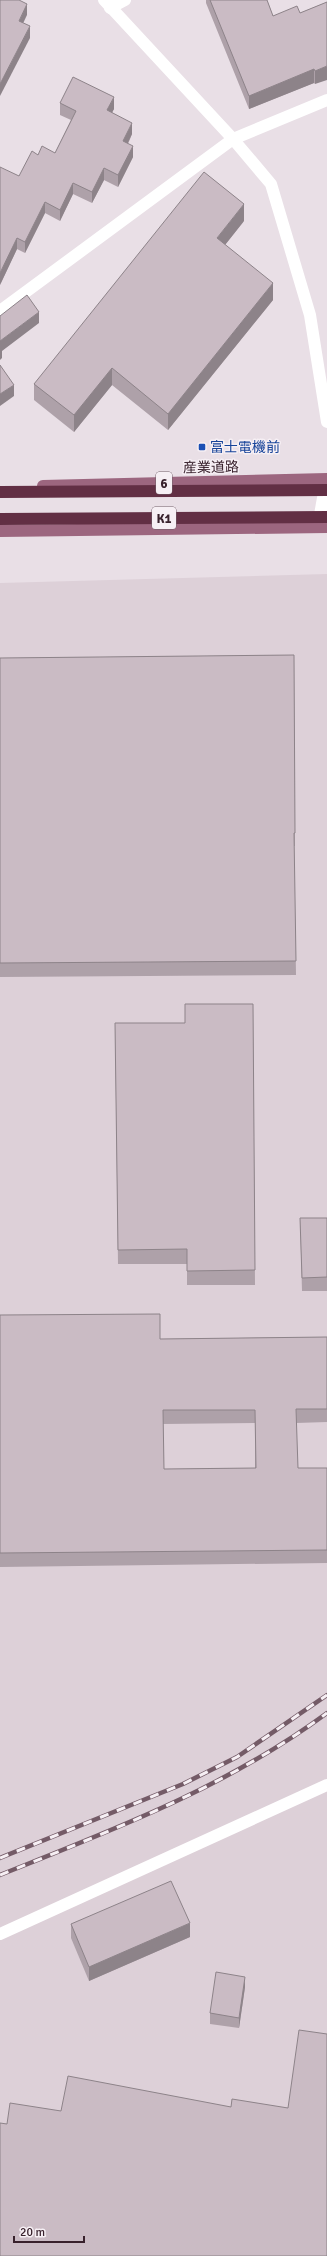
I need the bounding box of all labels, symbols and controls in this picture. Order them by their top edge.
place label: 富士電機前 [210,439,280,456]
marker: 富士電機前 [197,442,207,452]
street label: 産業道路 [183,459,239,476]
road number: 6 [156,472,172,494]
road number: K1 [152,507,176,529]
scale bar [14,2218,84,2244]
text: 20 m [20,2225,45,2240]

